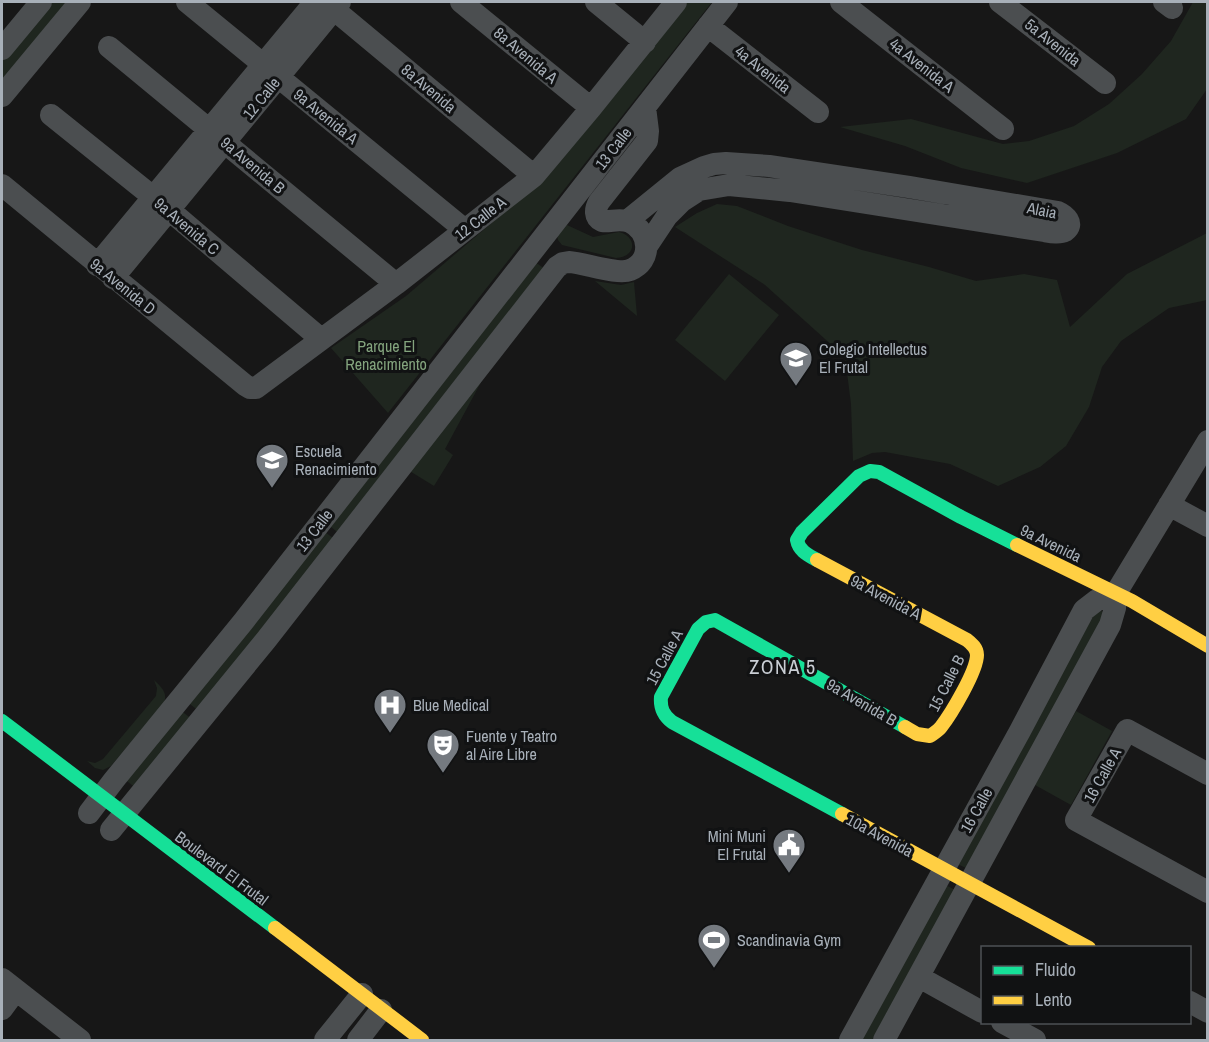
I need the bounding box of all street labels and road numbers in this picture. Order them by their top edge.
street label: 5a Avenida [1020,13,1086,71]
street label: 8a Avenida A [489,22,563,88]
street label: 4a Avenida A [885,33,959,98]
street label: 4a Avenida [730,40,796,98]
street label: 8a Avenida [397,59,462,118]
street label: 12 Calle [237,72,285,124]
street label: 9a Avenida A [289,83,363,149]
street label: 13 Calle [590,122,636,174]
street label: 9a Avenida B [216,132,290,199]
street label: 12 Calle A [450,191,511,245]
street label: 9a Avenida C [150,192,224,260]
street label: Alaia [1024,196,1059,224]
street label: 9a Avenida D [86,253,160,319]
street label: 13 Calle [291,504,337,556]
street label: 9a Avenida [1017,519,1086,568]
street label: 9a Avenida A [847,569,925,625]
street label: 15 Calle A [640,625,688,689]
street label: 15 Calle B [922,651,970,715]
street label: 9a Avenida B [823,673,901,731]
street label: 16 Calle A [1078,743,1126,806]
street label: 16 Calle [955,784,997,836]
street label: 10a Avenida [843,808,918,862]
street label: Boulevard El Frutal [171,826,273,910]

